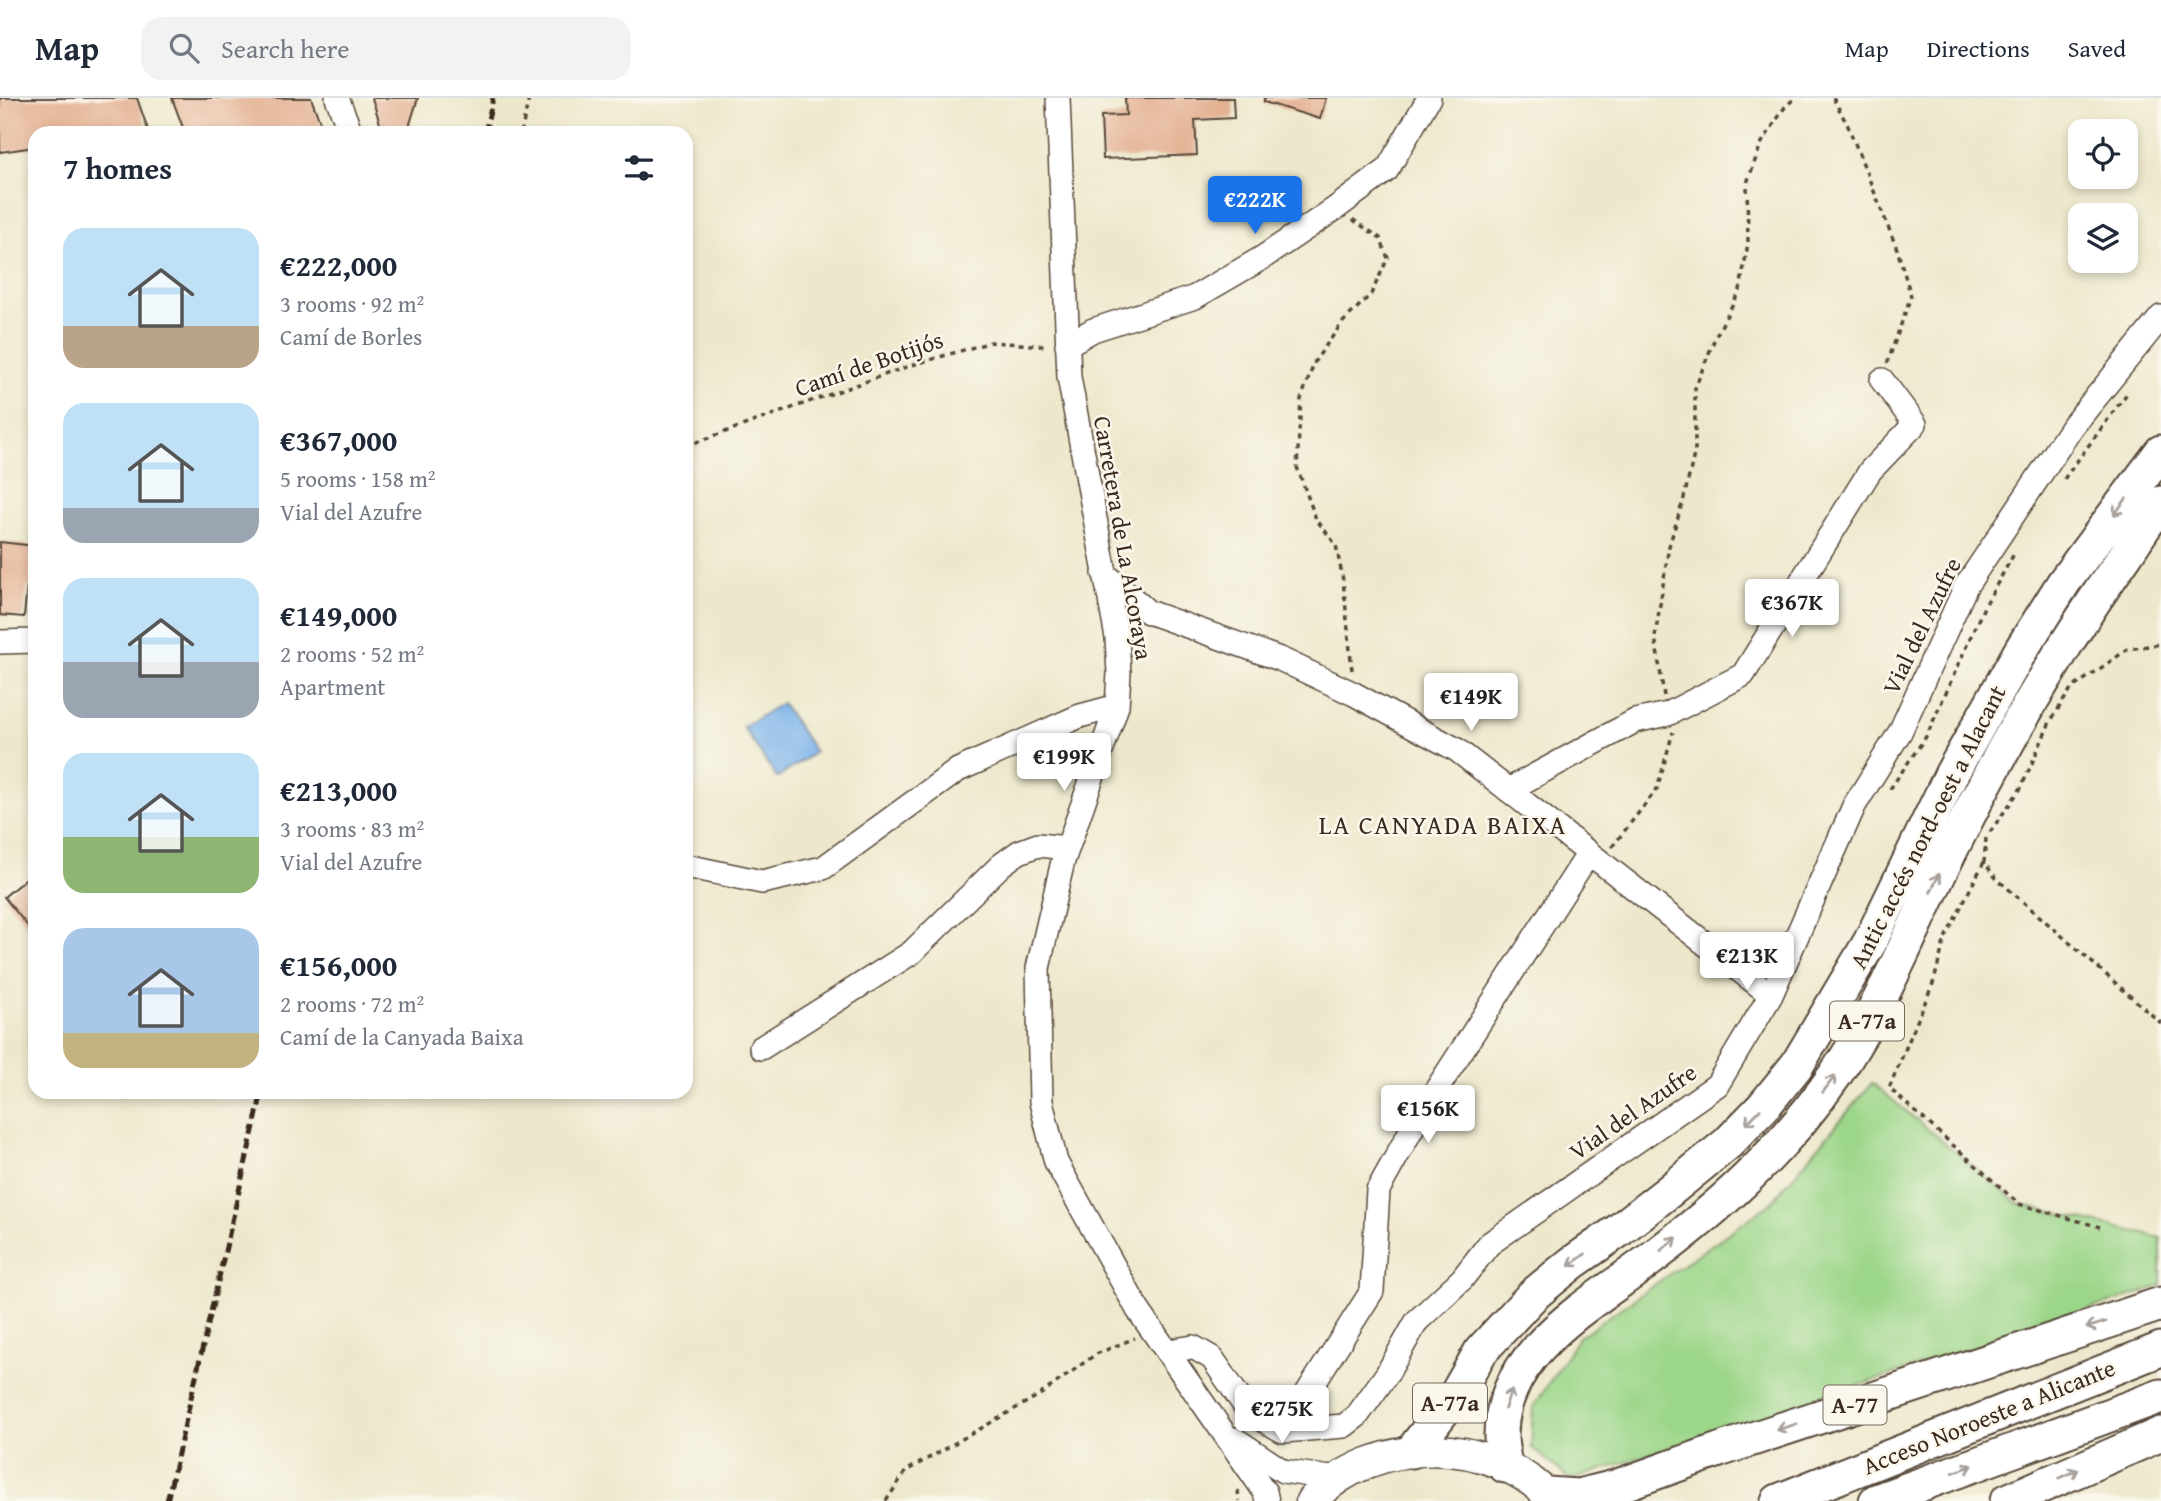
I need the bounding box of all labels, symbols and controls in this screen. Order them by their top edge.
search box [141,17,631,80]
text: Map [35,24,99,72]
icon: search [165,29,203,67]
text: Search here [221,29,349,68]
text: Map [1845,31,1889,66]
text: Directions [1927,31,2030,66]
text: Saved [2068,31,2126,66]
map controls [2068,119,2138,273]
button: locate [2068,119,2138,189]
text: 7 homes [63,146,172,190]
icon: filters [620,149,658,187]
pin: €222K [1206,176,1304,236]
text: €222K [1224,182,1286,215]
button: layers [2068,203,2138,273]
text: €222,000 [280,243,397,287]
icon: home [119,256,203,340]
text: 3 rooms · 92 m² [280,287,424,320]
text: Camí de Borles [280,320,422,353]
street label: Camí de Botijós [790,322,948,405]
street label: Carretera de La Alcoraya [1085,413,1162,663]
text: €367,000 [280,418,397,462]
icon: home [119,431,203,515]
text: 5 rooms · 158 m² [280,462,435,495]
text: Vial del Azufre [280,495,422,528]
one-way arrow [2113,497,2128,516]
street label: Vial del Azufre [1873,551,1970,700]
pin: €367K [1743,580,1841,639]
text: €367K [1761,585,1823,618]
text: €149,000 [280,593,397,637]
icon: home [119,606,203,690]
text: 2 rooms · 52 m² [280,637,424,670]
text: Apartment [280,670,385,703]
pin: €149K [1422,674,1520,733]
street label: Antic accés nord-oest a Alacant [1841,678,2015,975]
text: €149K [1440,679,1502,712]
pin: €199K [1015,734,1113,793]
text: €199K [1033,739,1095,772]
text: €213,000 [280,768,397,812]
icon: home [119,781,203,865]
district label: LA CANYADA BAIXA [1319,805,1567,844]
text: 3 rooms · 83 m² [280,812,424,845]
text: Vial del Azufre [280,845,422,878]
one-way arrow [1929,873,1942,894]
pin: €213K [1698,932,1796,992]
text: €213K [1716,938,1778,971]
text: €156,000 [280,943,397,987]
icon: home [119,956,203,1040]
text: 2 rooms · 72 m² [280,987,424,1020]
road number: A-77a [1830,1002,1904,1040]
text: Camí de la Canyada Baixa [280,1020,524,1053]
street label: Vial del Azufre [1562,1055,1704,1169]
one-way arrow [1821,1075,1836,1093]
pin: €156K [1379,1086,1477,1145]
text: €156K [1397,1091,1459,1124]
one-way arrow [1744,1108,1761,1125]
one-way arrow [1660,1237,1678,1252]
one-way arrow [1568,1252,1586,1267]
one-way arrow [2085,1319,2107,1332]
street label: Acceso Noroeste a Alicante [1857,1350,2120,1483]
road number: A-77a [1413,1384,1487,1422]
pin: €275K [1233,1386,1331,1445]
road number: A-77 [1824,1386,1886,1424]
one-way arrow [1503,1389,1515,1411]
text: €275K [1251,1391,1313,1424]
one-way arrow [1776,1422,1798,1435]
one-way arrow [1952,1462,1974,1474]
one-way arrow [2058,1467,2080,1480]

